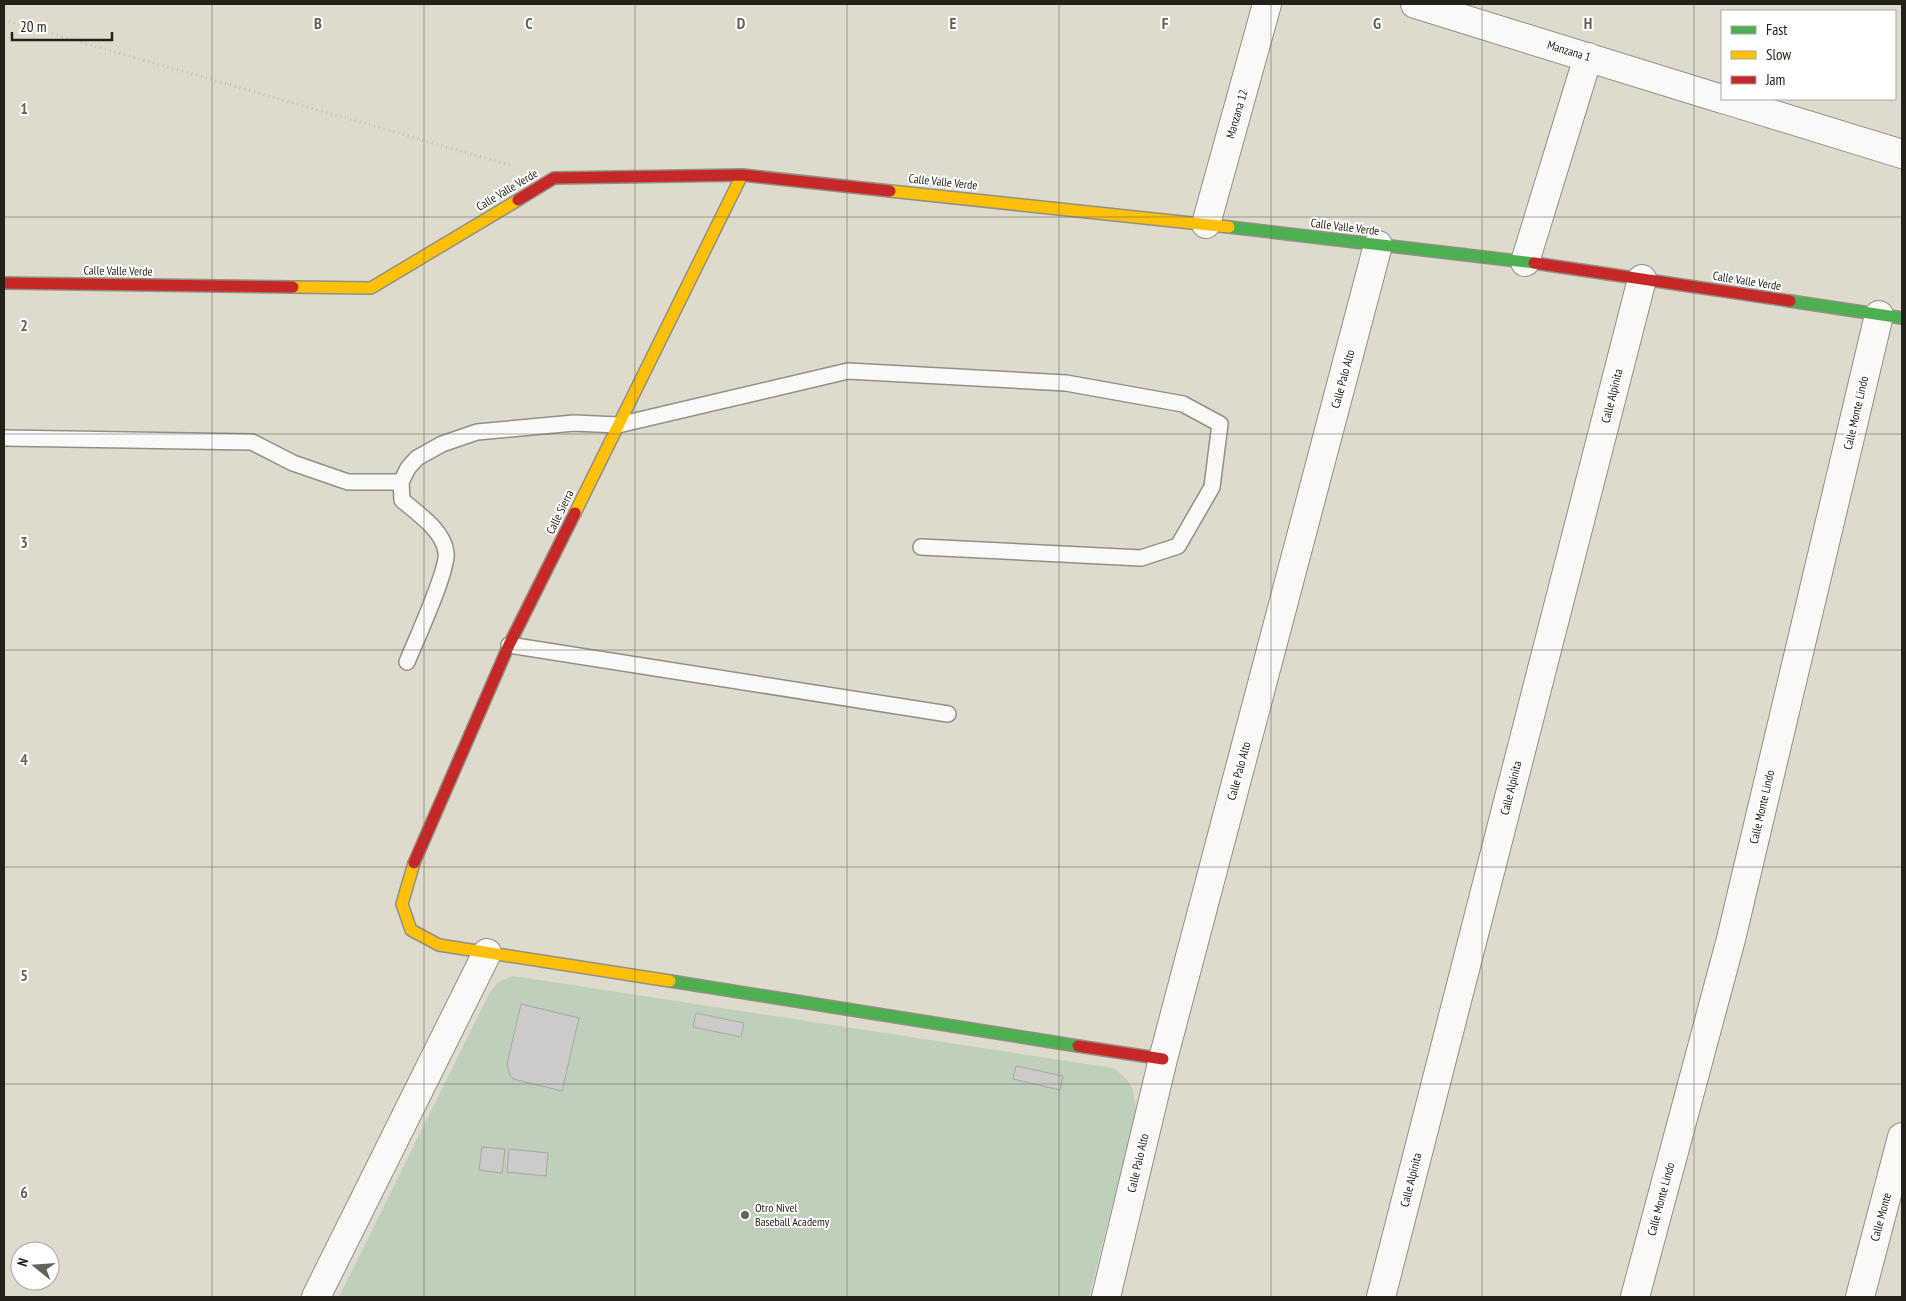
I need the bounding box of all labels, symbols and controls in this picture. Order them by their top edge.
scale bar [12,10,112,42]
legend [1721,10,1896,100]
text: B [314,13,322,33]
text: C [525,13,533,33]
text: D [737,13,746,33]
text: E [950,13,957,33]
text: F [1162,13,1169,33]
text: G [1373,13,1381,33]
text: H [1584,13,1592,33]
text: 20 m [20,17,46,36]
text: Fast [1766,20,1787,39]
street label: Manzana 1 [1546,37,1593,64]
text: Slow [1766,45,1791,64]
text: Jam [1765,70,1785,89]
street label: Manzana 12 [1222,88,1251,140]
text: 1 [20,98,28,118]
street label: Calle Valle Verde [473,165,540,214]
street label: Calle Valle Verde [908,170,978,193]
street label: Calle Valle Verde [1310,215,1380,238]
street label: Calle Valle Verde [83,262,153,279]
street label: Calle Valle Verde [1712,268,1782,293]
text: 2 [20,315,28,335]
street label: Calle Palo Alto [1327,348,1358,410]
street label: Calle Alpinita [1598,367,1626,424]
street label: Calle Monte Lindo [1840,375,1871,451]
street label: Calle Sierra [542,487,577,536]
text: 3 [20,532,28,552]
street label: Calle Palo Alto [1223,740,1254,802]
text: 4 [20,749,28,769]
street label: Calle Alpinita [1497,759,1525,816]
street label: Calle Monte Lindo [1746,769,1777,845]
text: 5 [20,965,28,985]
street label: Calle Palo Alto [1123,1132,1152,1194]
street label: Calle Alpinita [1397,1151,1425,1208]
street label: Calle Monte Lindo [1644,1161,1678,1237]
text: 6 [20,1182,28,1202]
street label: Calle Monte [1867,1191,1894,1243]
place label: Otro Nivel Baseball Academy [755,1200,830,1229]
marker: Otro Nivel Baseball Academy [739,1209,751,1221]
north arrow [10,1241,60,1291]
text: N [13,1256,32,1268]

